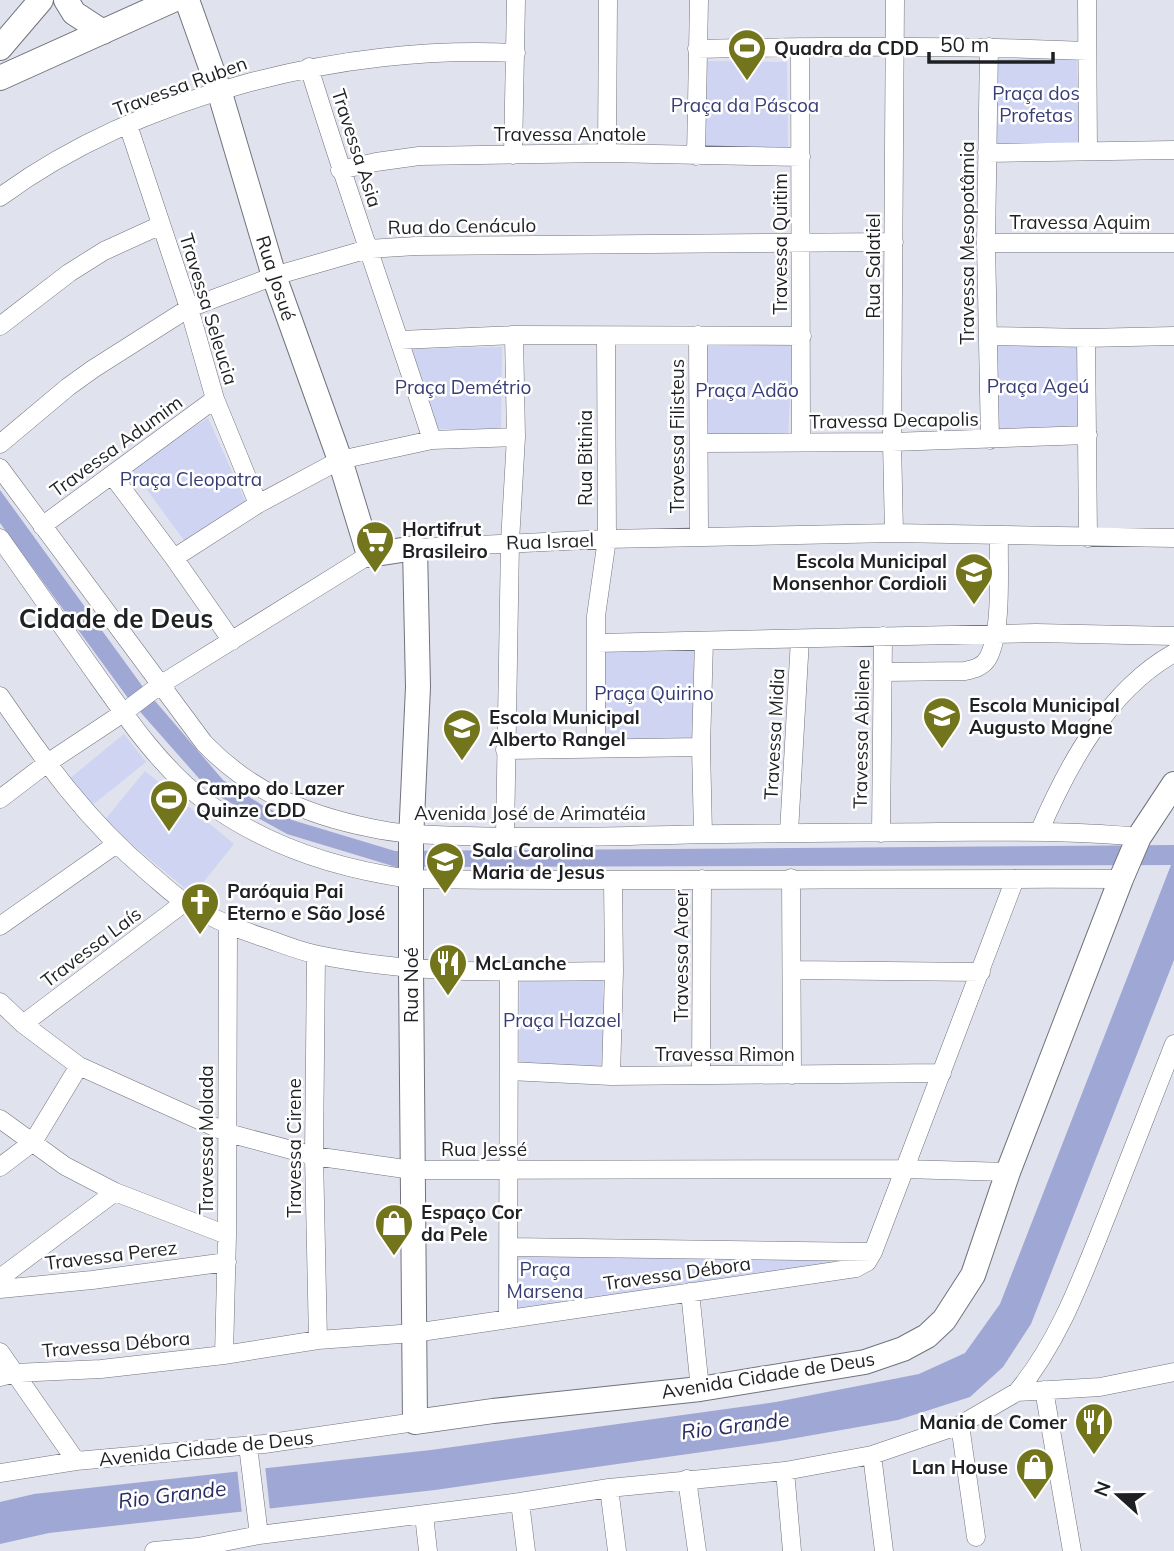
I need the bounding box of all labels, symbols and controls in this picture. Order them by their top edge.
scale bar [929,21,1053,65]
sports icon: Quadra da CDD [726,27,768,82]
text: 50 m [940,31,989,57]
place label: Quadra da CDD [774,36,919,60]
street label: Travessa Ruben [110,51,250,121]
park label: Praça dos Profetas [992,81,1080,127]
street label: Travessa Asia [327,86,387,210]
park label: Praça da Páscoa [671,93,819,117]
street label: Travessa Anatole [494,122,646,146]
street label: Travessa Mesopotâmia [955,141,979,345]
street label: Travessa Quitim [768,173,792,315]
street label: Travessa Aquim [1009,210,1151,234]
street label: Rua do Cenáculo [387,213,537,239]
street label: Rua Salatiel [861,213,885,319]
street label: Travessa Seleucia [175,230,243,388]
street label: Rua Josué [251,232,301,324]
street label: Travessa Filisteus [665,359,689,513]
park label: Praça Ageú [987,374,1089,398]
park label: Praça Demétrio [395,375,531,399]
park label: Praça Adão [695,378,799,402]
street label: Travessa Adumim [45,390,187,502]
street label: Travessa Decapolis [809,407,979,433]
street label: Rua Bitinia [573,410,597,506]
park label: Praça Cleopatra [120,467,262,491]
place label: Hortifrut Brasileiro [402,517,488,563]
supermarket icon: Hortifrut Brasileiro [354,519,396,574]
street label: Rua Israel [506,527,594,555]
place label: Escola Municipal Monsenhor Cordioli [772,549,947,595]
school or university icon: Escola Municipal Monsenhor Cordioli [953,551,995,606]
district label: Cidade de Deus [19,602,213,635]
street label: Travessa Abilene [848,659,874,809]
street label: Travessa Midia [759,668,789,800]
park label: Praça Quirino [594,681,714,705]
place label: Escola Municipal Augusto Magne [969,693,1120,739]
school or university icon: Escola Municipal Augusto Magne [921,695,963,750]
place label: Escola Municipal Alberto Rangel [489,705,640,751]
school or university icon: Escola Municipal Alberto Rangel [441,707,483,762]
place label: Campo do Lazer Quinze CDD [196,776,345,822]
sports icon: Campo do Lazer Quinze CDD [148,778,190,833]
street label: Avenida José de Arimatéia [414,801,646,825]
place label: Sala Carolina Maria de Jesus [472,838,605,884]
school or university icon: Sala Carolina Maria de Jesus [424,840,466,895]
place label: Paróquia Pai Eterno e São José [227,879,385,925]
church icon: Paróquia Pai Eterno e São José [179,881,221,936]
street label: Travessa Aroer [669,890,693,1022]
street label: Travessa Laís [36,902,146,992]
restaurant icon: McLanche [427,942,469,997]
street label: Rua Noé [399,947,423,1023]
place label: McLanche [475,951,566,975]
park label: Praça Hazael [503,1008,621,1032]
street label: Travessa Rimon [655,1042,795,1066]
street label: Travessa Molada [194,1065,218,1215]
street label: Travessa Cirene [282,1078,306,1218]
street label: Rua Jessé [441,1137,527,1161]
place label: Espaço Cor da Pele [421,1200,523,1246]
shop icon: Espaço Cor da Pele [373,1202,415,1257]
street label: Travessa Perez [44,1235,179,1275]
street label: Travessa Débora [602,1251,752,1295]
park label: Praça Marsena [507,1257,583,1303]
street label: Travessa Débora [41,1326,191,1362]
street label: Avenida Cidade de Deus [660,1346,876,1404]
restaurant icon: Mania de Comer [1073,1401,1115,1456]
water label: Rio Grande [679,1405,791,1445]
place label: Mania de Comer [919,1410,1068,1434]
street label: Avenida Cidade de Deus [97,1425,315,1471]
shop icon: Lan House [1014,1446,1056,1501]
place label: Lan House [912,1455,1008,1479]
north arrow [1083,1460,1153,1530]
water label: Rio Grande [116,1474,228,1514]
text: N [1088,1478,1116,1500]

